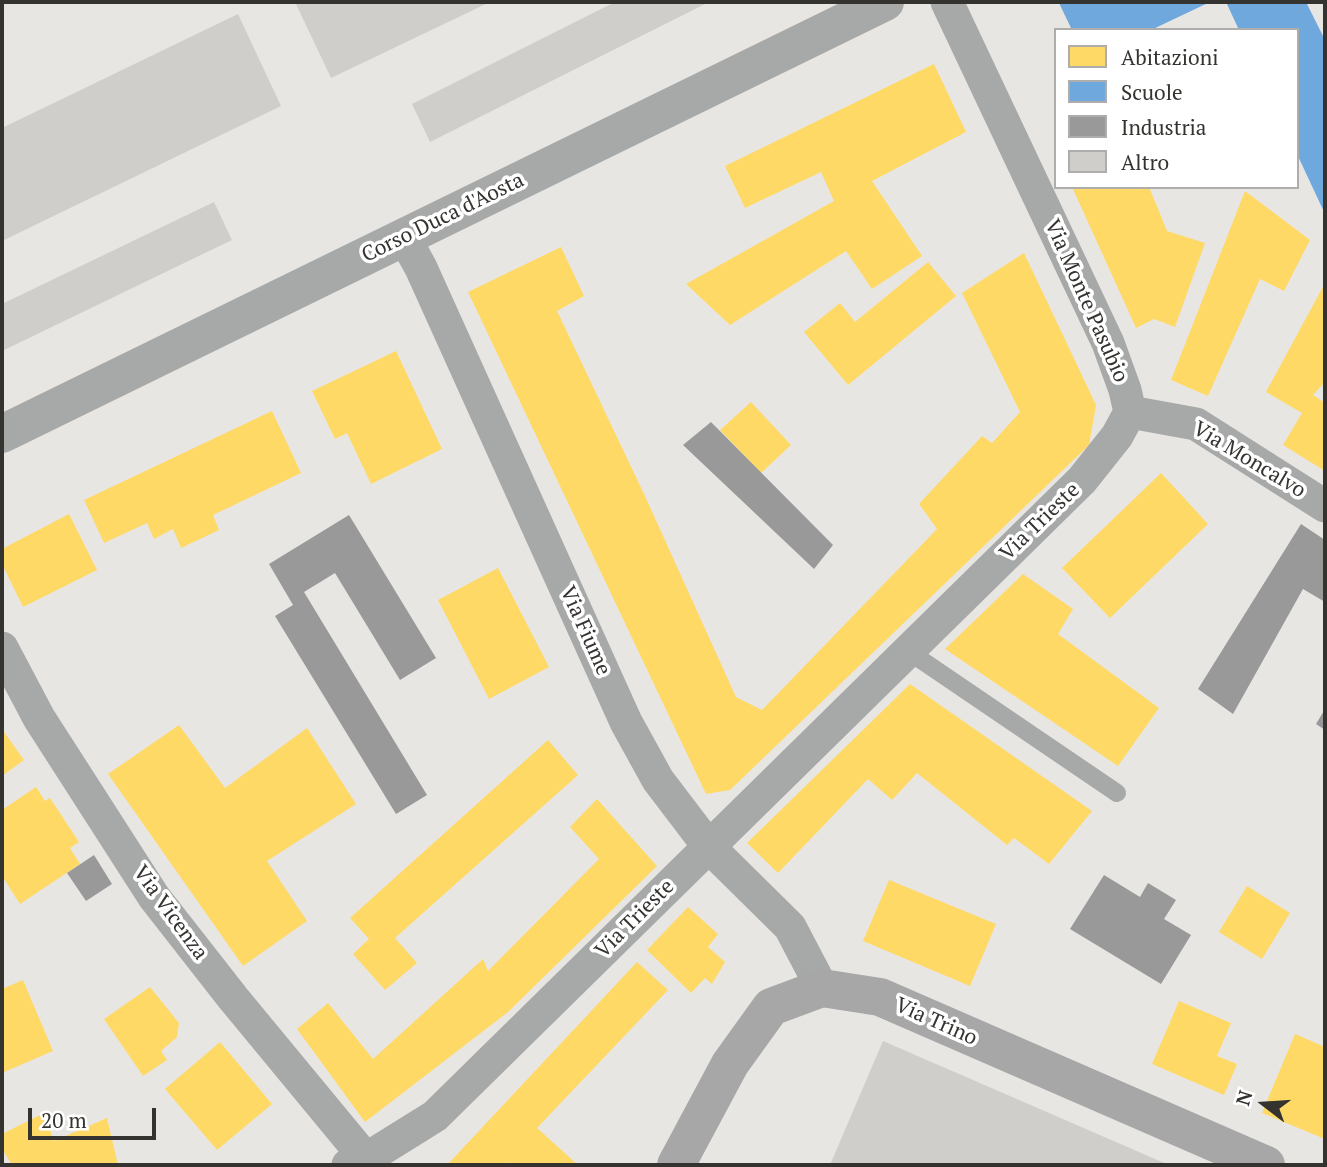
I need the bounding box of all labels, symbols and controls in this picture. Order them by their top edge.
legend [1054,28,1299,189]
text: Abitazioni [1121,43,1218,71]
text: Scuole [1121,78,1183,106]
text: Industria [1121,113,1206,141]
text: Altro [1121,148,1169,176]
street label: Corso Duca d'Aosta [358,168,528,268]
street label: Via Monte Pasubio [1039,216,1133,386]
street label: Via Moncalvo [1188,416,1310,504]
street label: Via Trieste [995,478,1085,566]
street label: Via Fiume [554,583,616,679]
street label: Via Vicenza [127,861,213,965]
street label: Via Trieste [590,874,680,964]
street label: Via Trino [891,993,981,1051]
north arrow [1229,1069,1299,1139]
text: N [1229,1087,1257,1108]
scale bar [32,1094,159,1138]
text: 20 m [41,1106,87,1134]

